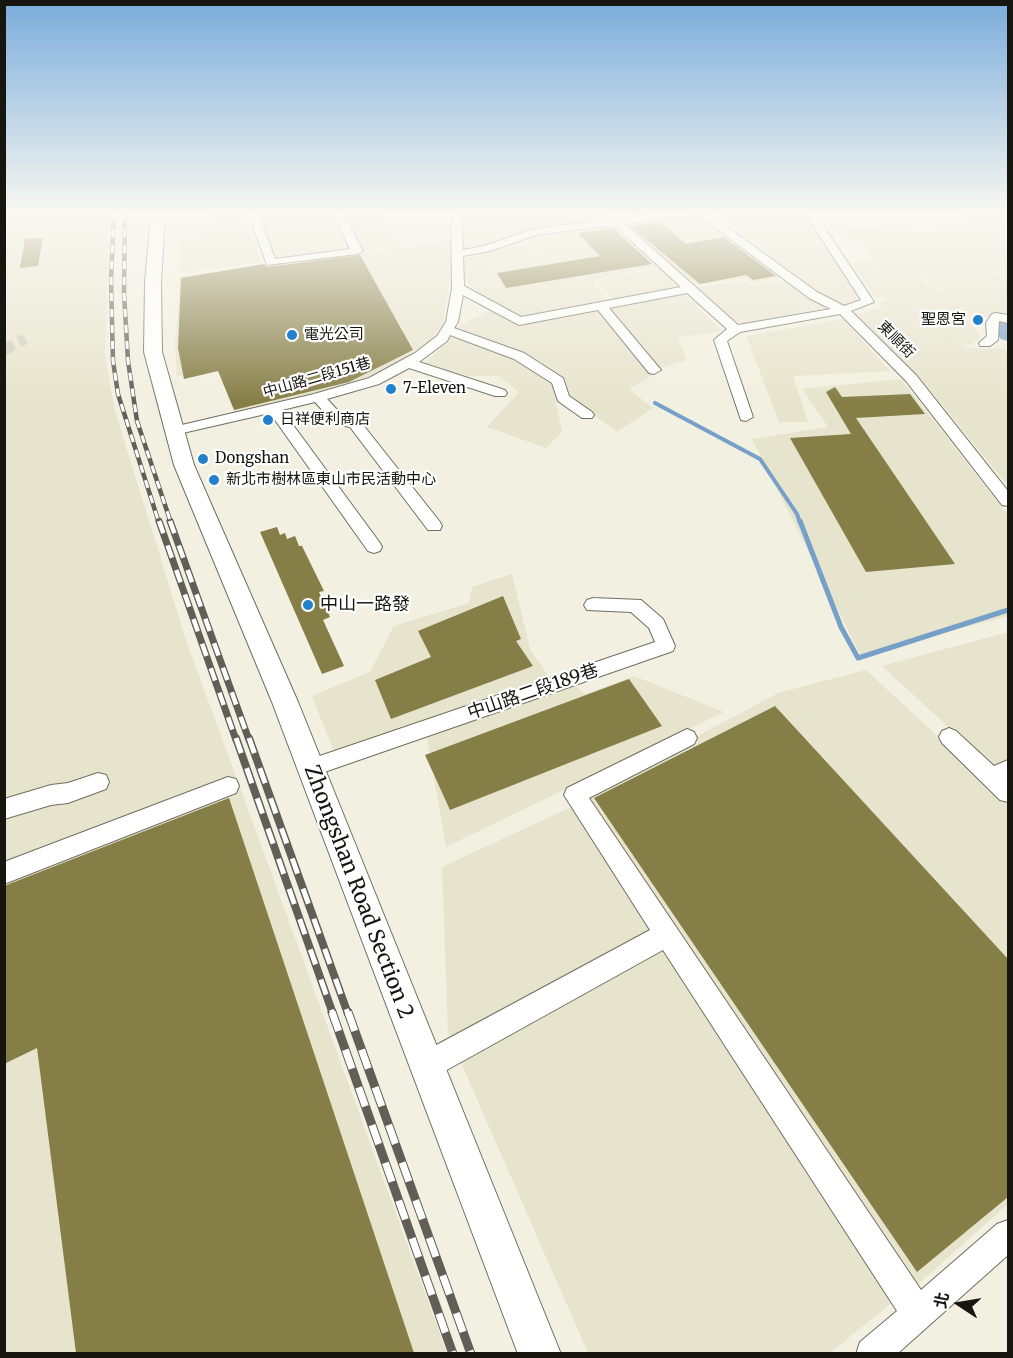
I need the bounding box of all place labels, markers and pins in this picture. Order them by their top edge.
place label: 聖恩宮 [921,311,966,329]
marker: 聖恩宮 [971,313,985,327]
place label: 電光公司 [304,326,364,344]
marker: 電光公司 [285,328,299,342]
place label: 7-Eleven [403,380,466,398]
marker: 7-Eleven [384,382,398,396]
place label: 日祥便利商店 [280,411,370,429]
marker: 日祥便利商店 [261,413,275,427]
place label: Dongshan [215,450,289,468]
marker: Dongshan [196,452,210,466]
place label: 新北市樹林區東山市民活動中心 [226,471,436,489]
marker: 新北市樹林區東山市民活動中心 [207,473,221,487]
place label: 中山一路發 [320,594,410,616]
marker: 中山一路發 [301,598,315,612]

